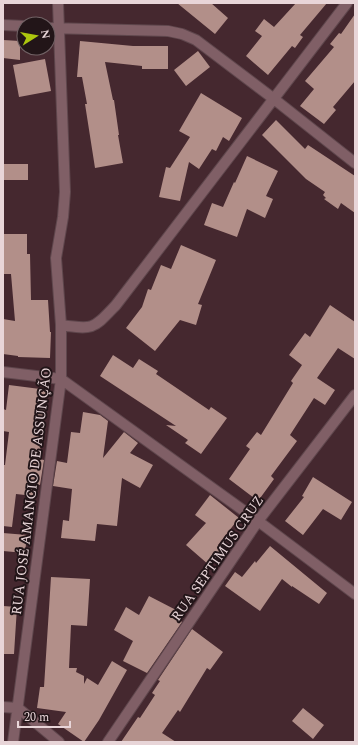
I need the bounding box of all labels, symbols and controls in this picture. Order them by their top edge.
north arrow [16,16,56,56]
text: N [36,28,55,40]
street label: RUA JOSÉ AMANCIO DE ASSUNÇÃO [6,366,57,616]
street label: RUA SEPTIMUS CRUZ [166,491,269,625]
scale bar [18,703,70,729]
text: 20 m [24,708,49,727]

